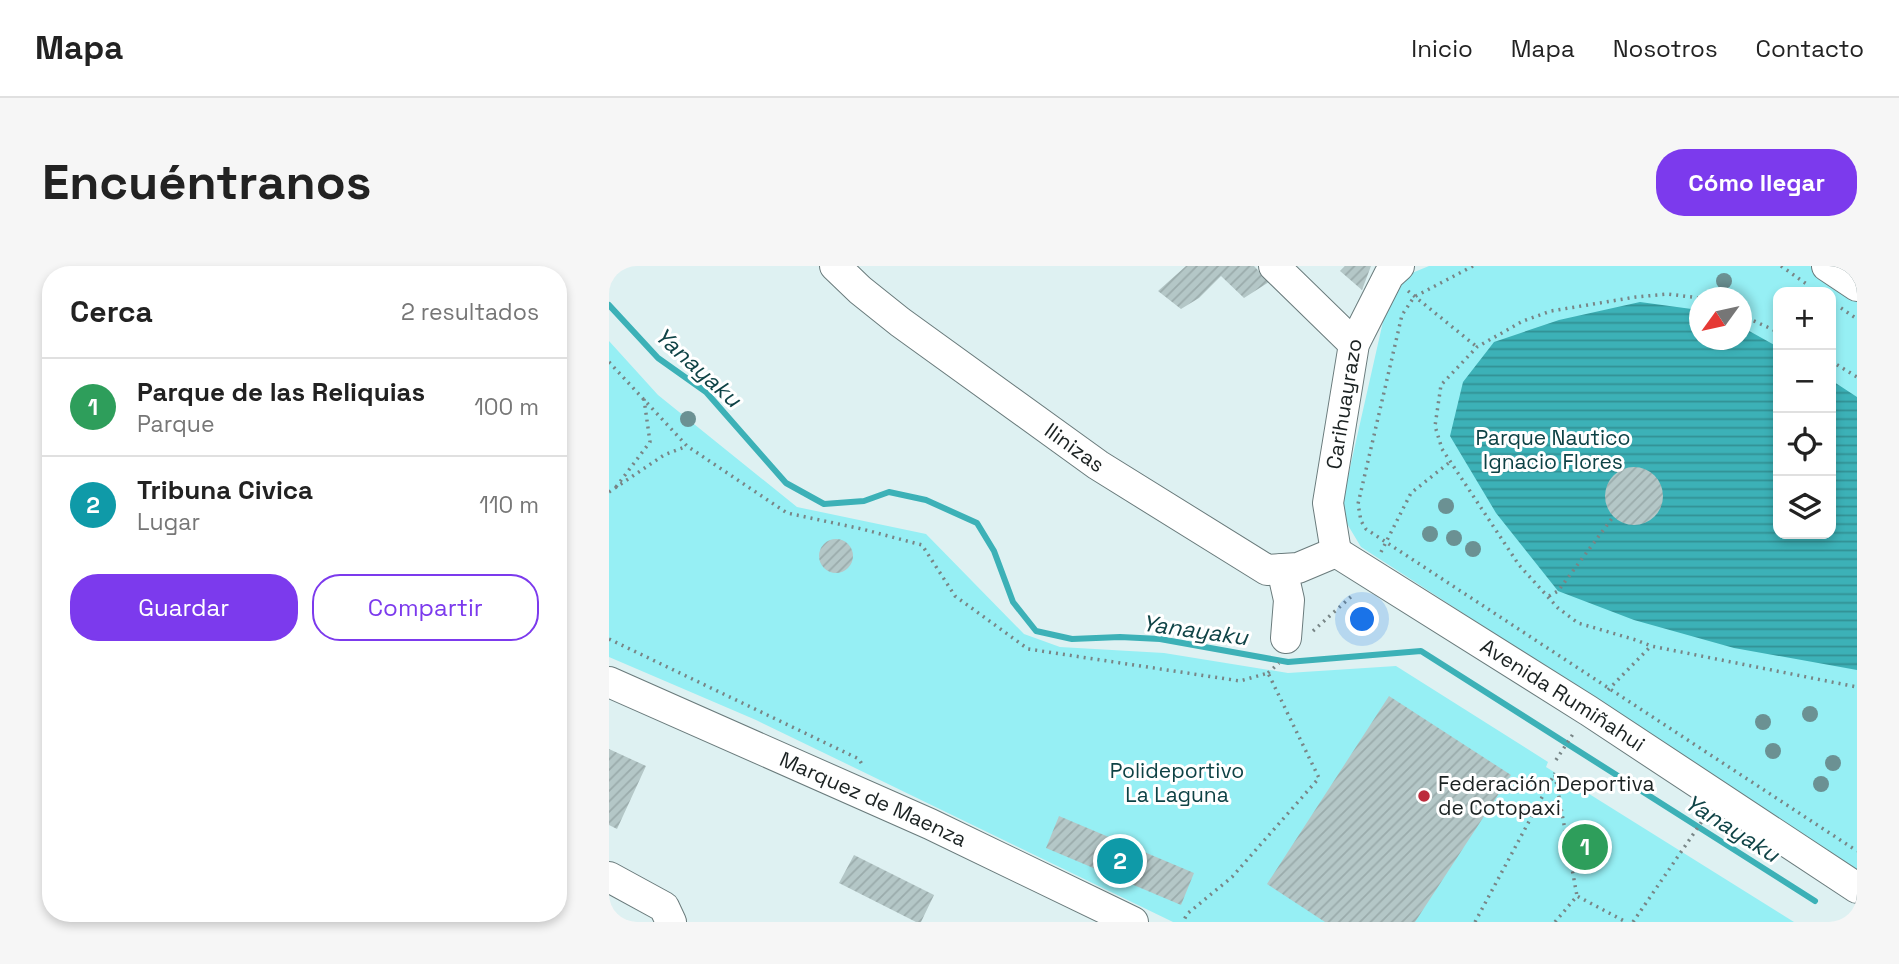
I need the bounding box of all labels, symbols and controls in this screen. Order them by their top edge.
text: Mapa [35,27,123,69]
text: Inicio [1411,33,1473,64]
text: Mapa [1511,33,1575,64]
text: Nosotros [1613,33,1718,64]
text: Contacto [1756,33,1864,64]
button: Cómo llegar [1656,149,1857,216]
text: Encuéntranos [42,151,371,213]
north arrow [1689,287,1752,350]
map controls [1773,287,1836,539]
button: + [1773,287,1836,350]
text: Cerca [70,292,153,331]
text: 2 resultados [401,297,539,327]
water label: Yanayaku [649,320,748,414]
street label: Carihuayrazo [1320,337,1368,471]
button: − [1773,350,1836,413]
text: Parque de las Reliquias [137,375,425,409]
text: 1 [88,392,98,422]
text: 100 m [474,392,539,422]
text: Parque [137,409,215,439]
button: locate [1773,413,1836,476]
street label: Ilinizas [1039,417,1110,478]
park label: Parque Nautico Ignacio Flores [1475,424,1631,475]
text: Tribuna Civica [137,473,313,507]
button: layers [1773,476,1836,539]
text: 2 [86,490,100,520]
text: 110 m [479,490,539,520]
text: Lugar [137,507,200,537]
button: Guardar [70,574,298,641]
button: Compartir [312,574,539,641]
your location [1345,602,1379,636]
water label: Yanayaku [1140,608,1251,652]
street label: Avenida Rumiñahui [1475,632,1650,757]
street label: Marquez de Maenza [776,745,971,853]
park label: Polideportivo La Laguna [1110,757,1244,808]
place label: Federación Deportiva de Cotopaxi [1438,770,1655,821]
water label: Yanayaku [1679,787,1786,869]
marker: Federación Deportiva de Cotopaxi [1416,788,1432,804]
pin: 1 [1562,821,1608,873]
pin: 2 [1097,835,1143,887]

